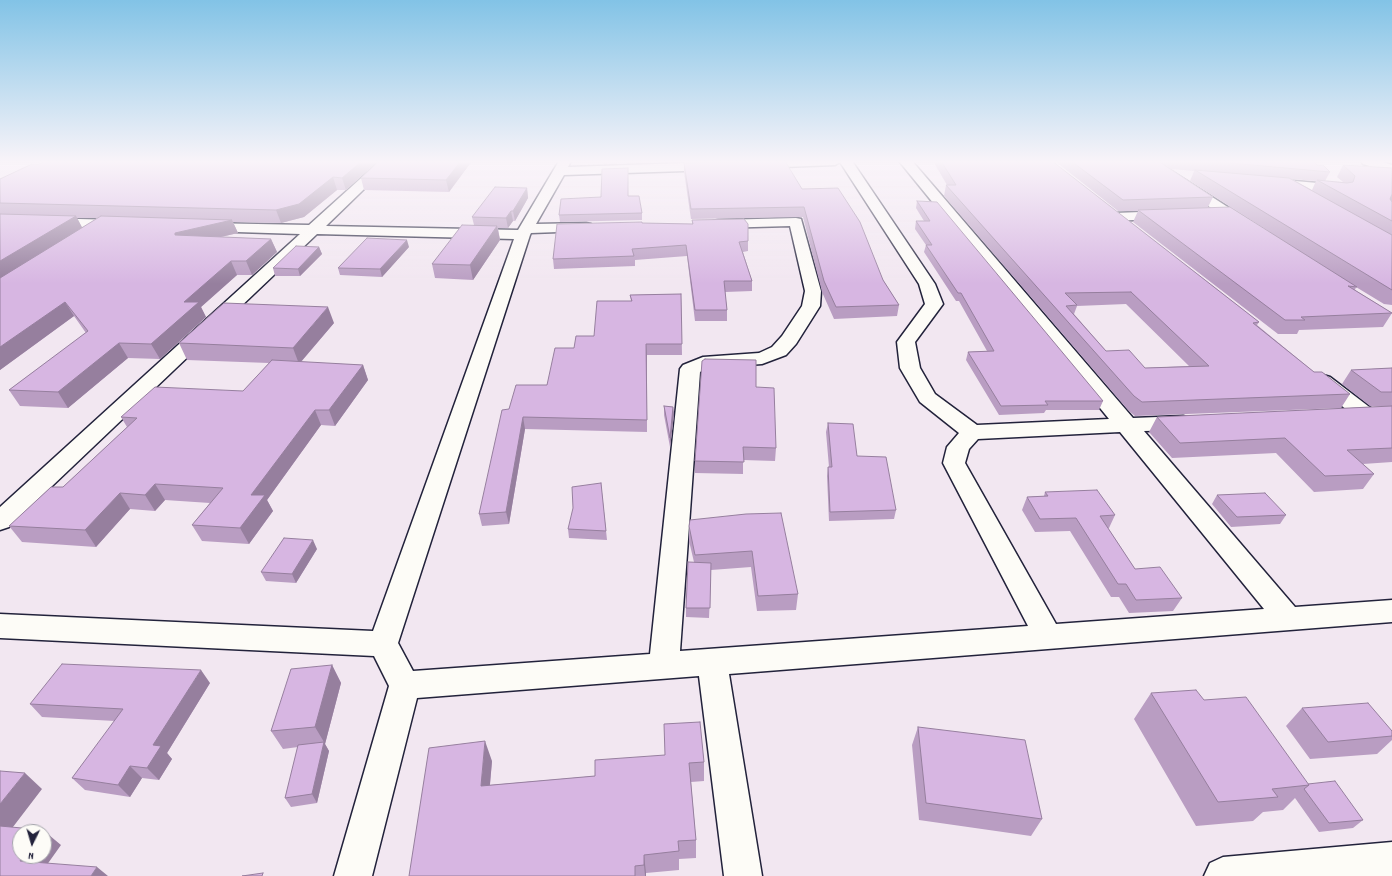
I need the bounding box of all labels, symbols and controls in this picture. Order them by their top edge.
north arrow [12,824,52,864]
text: N [28,847,34,863]

